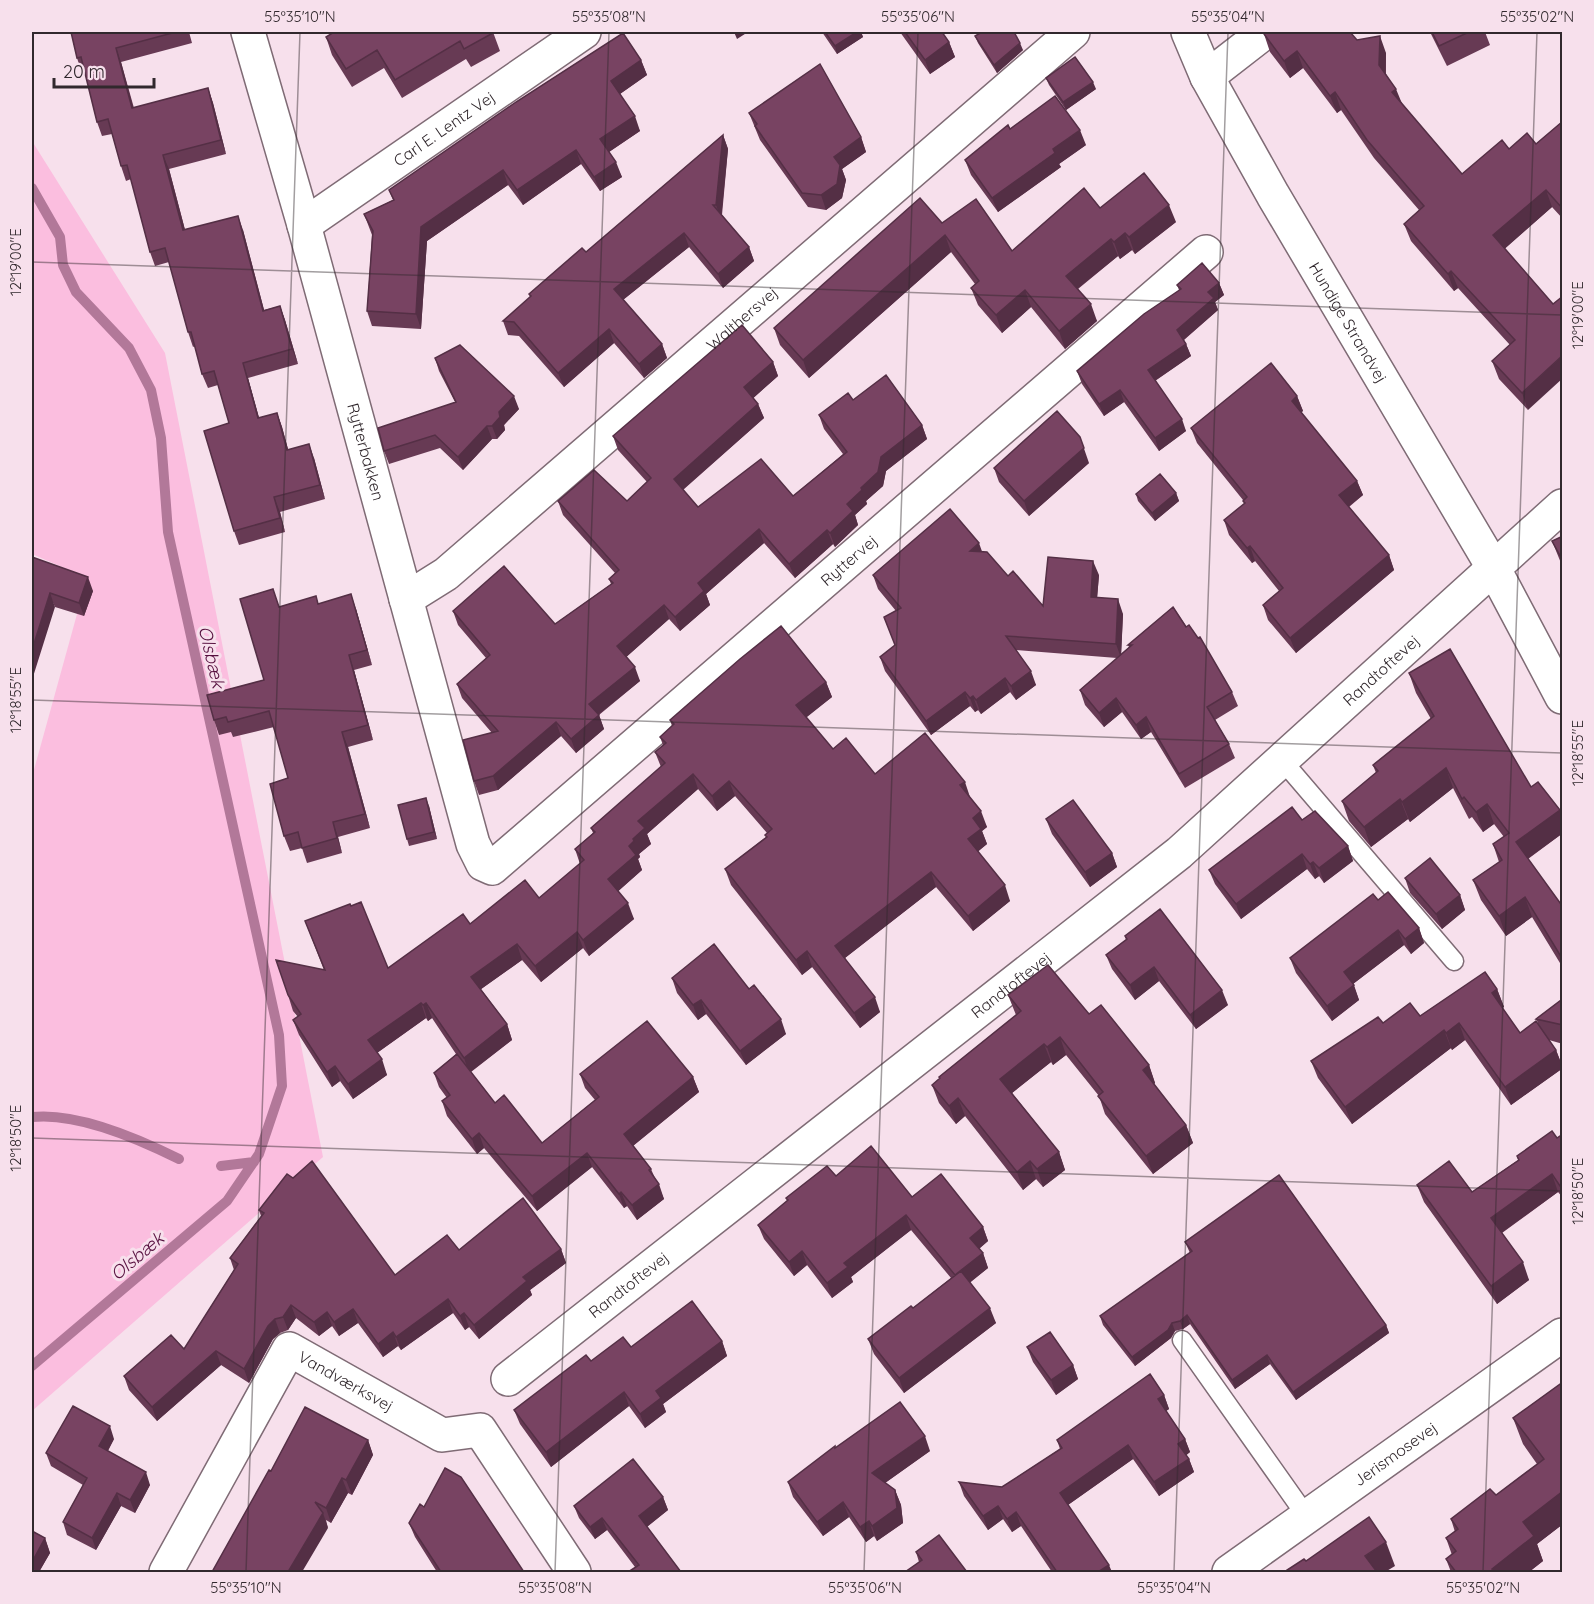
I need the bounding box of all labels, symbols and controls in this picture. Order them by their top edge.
text: 55°35'10"N [264,7,336,26]
text: 55°35'08"N [572,7,646,26]
text: 55°35'06"N [881,7,955,26]
text: 55°35'04"N [1191,7,1265,26]
text: 55°35'02"N [1500,7,1574,26]
scale bar [54,51,154,89]
text: 20 m [63,60,105,83]
street label: Carl E. Lentz Vej [389,87,499,170]
text: 12°19'00"E [6,228,25,296]
street label: Hundige Strandvej [1305,258,1392,386]
text: 12°19'00"E [1568,281,1587,349]
street label: Walthersvej [702,282,781,355]
street label: Rytterbakken [343,401,389,503]
street label: Ryttervej [816,530,881,590]
water label: Olsbæk [194,624,231,692]
street label: Randtoftevej [1338,630,1423,710]
text: 12°18'55"E [6,667,25,733]
text: 12°18'55"E [1568,720,1587,786]
street label: Randtoftevej [967,947,1055,1022]
text: 12°18'50"E [6,1105,25,1171]
text: 12°18'50"E [1568,1158,1587,1224]
water label: Olsbæk [105,1226,170,1285]
street label: Randtoftevej [584,1247,673,1322]
street label: Vandværksvej [295,1346,397,1416]
street label: Jerismosevej [1350,1417,1441,1490]
text: 55°35'10"N [210,1578,282,1597]
text: 55°35'08"N [518,1578,592,1597]
text: 55°35'06"N [828,1578,902,1597]
text: 55°35'04"N [1137,1578,1211,1597]
text: 55°35'02"N [1446,1578,1520,1597]

